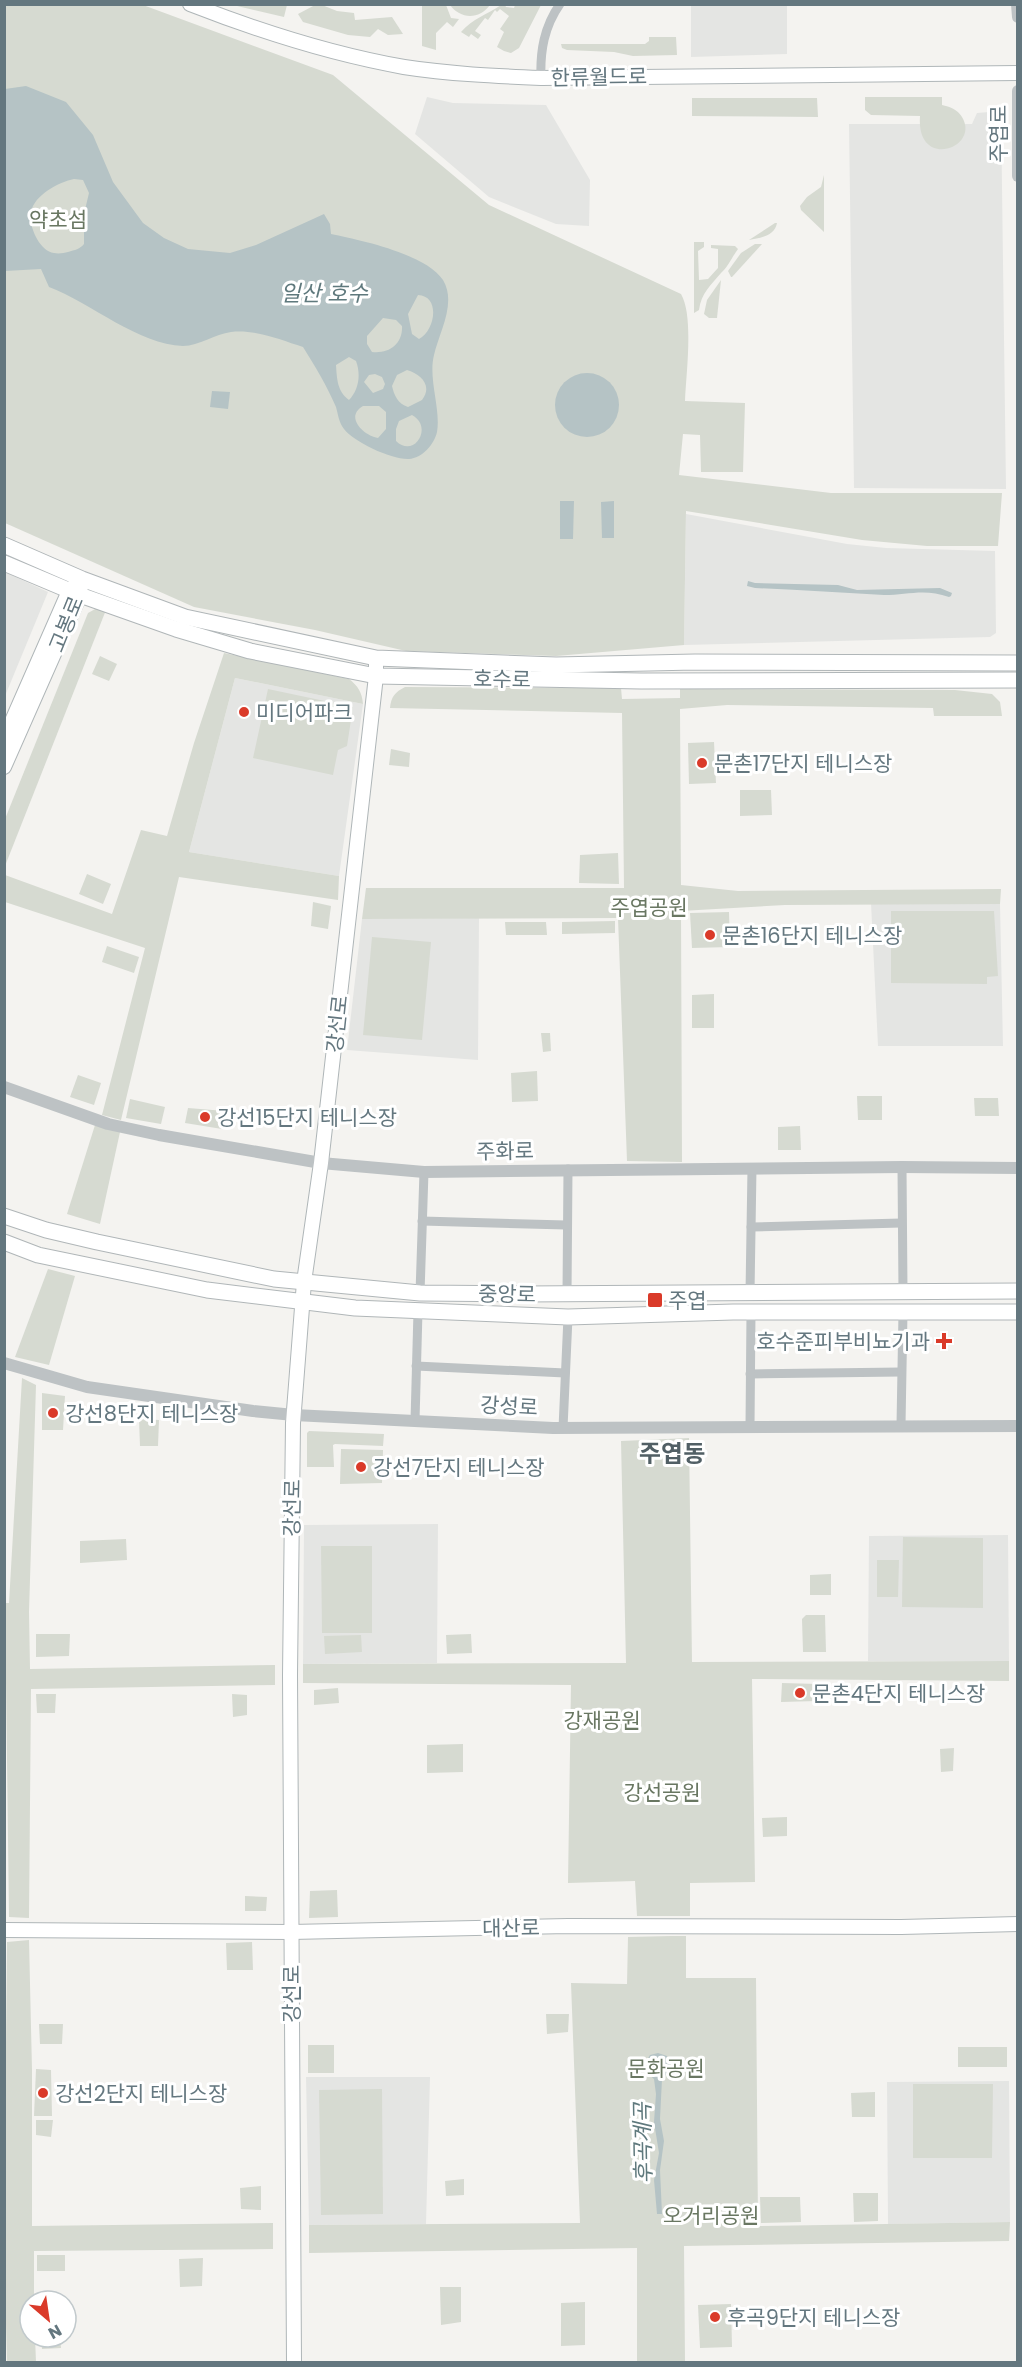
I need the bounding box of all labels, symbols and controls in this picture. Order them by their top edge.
street label: 한류월드로 [550,62,648,92]
street label: 주엽로 [984,105,1013,163]
park label: 약초섬 [29,205,87,234]
water label: 일산 호수 [280,278,369,309]
street label: 고봉로 [42,592,90,656]
street label: 호수로 [473,664,531,694]
place label: 미디어파크 [256,698,353,727]
marker: 미디어파크 [237,705,251,719]
place label: 문촌17단지 테니스장 [714,749,892,778]
marker: 문촌17단지 테니스장 [695,756,709,770]
park label: 주엽공원 [610,893,688,922]
place label: 문촌16단지 테니스장 [722,921,902,950]
marker: 문촌16단지 테니스장 [703,928,717,942]
street label: 강선로 [320,994,354,1054]
place label: 강선15단지 테니스장 [217,1103,397,1132]
marker: 강선15단지 테니스장 [198,1110,212,1124]
street label: 주화로 [476,1136,534,1166]
street label: 중앙로 [478,1279,536,1309]
place label: 주엽 [668,1286,707,1315]
marker: 주엽 [646,1291,664,1309]
place label: 호수준피부비뇨기과 [756,1327,930,1356]
marker: 호수준피부비뇨기과 [935,1332,953,1350]
street label: 강성로 [479,1390,539,1422]
place label: 강선8단지 테니스장 [65,1399,238,1428]
marker: 강선8단지 테니스장 [46,1406,60,1420]
district label: 주엽동 [639,1437,705,1470]
place label: 강선7단지 테니스장 [373,1453,545,1482]
marker: 강선7단지 테니스장 [354,1460,368,1474]
street label: 강선로 [277,1479,307,1537]
place label: 문촌4단지 테니스장 [812,1679,985,1708]
marker: 문촌4단지 테니스장 [793,1686,807,1700]
park label: 강재공원 [563,1706,641,1735]
park label: 강선공원 [623,1778,701,1807]
street label: 대산로 [482,1913,540,1943]
street label: 강선로 [277,1965,306,2023]
park label: 문화공원 [627,2054,705,2083]
place label: 강선2단지 테니스장 [55,2079,227,2108]
marker: 강선2단지 테니스장 [36,2086,50,2100]
water label: 후곡계곡 [627,2101,659,2184]
park label: 오거리공원 [663,2201,759,2230]
north arrow [18,2289,78,2349]
place label: 후곡9단지 테니스장 [727,2303,900,2332]
marker: 후곡9단지 테니스장 [708,2310,722,2324]
text: N [44,2319,66,2345]

